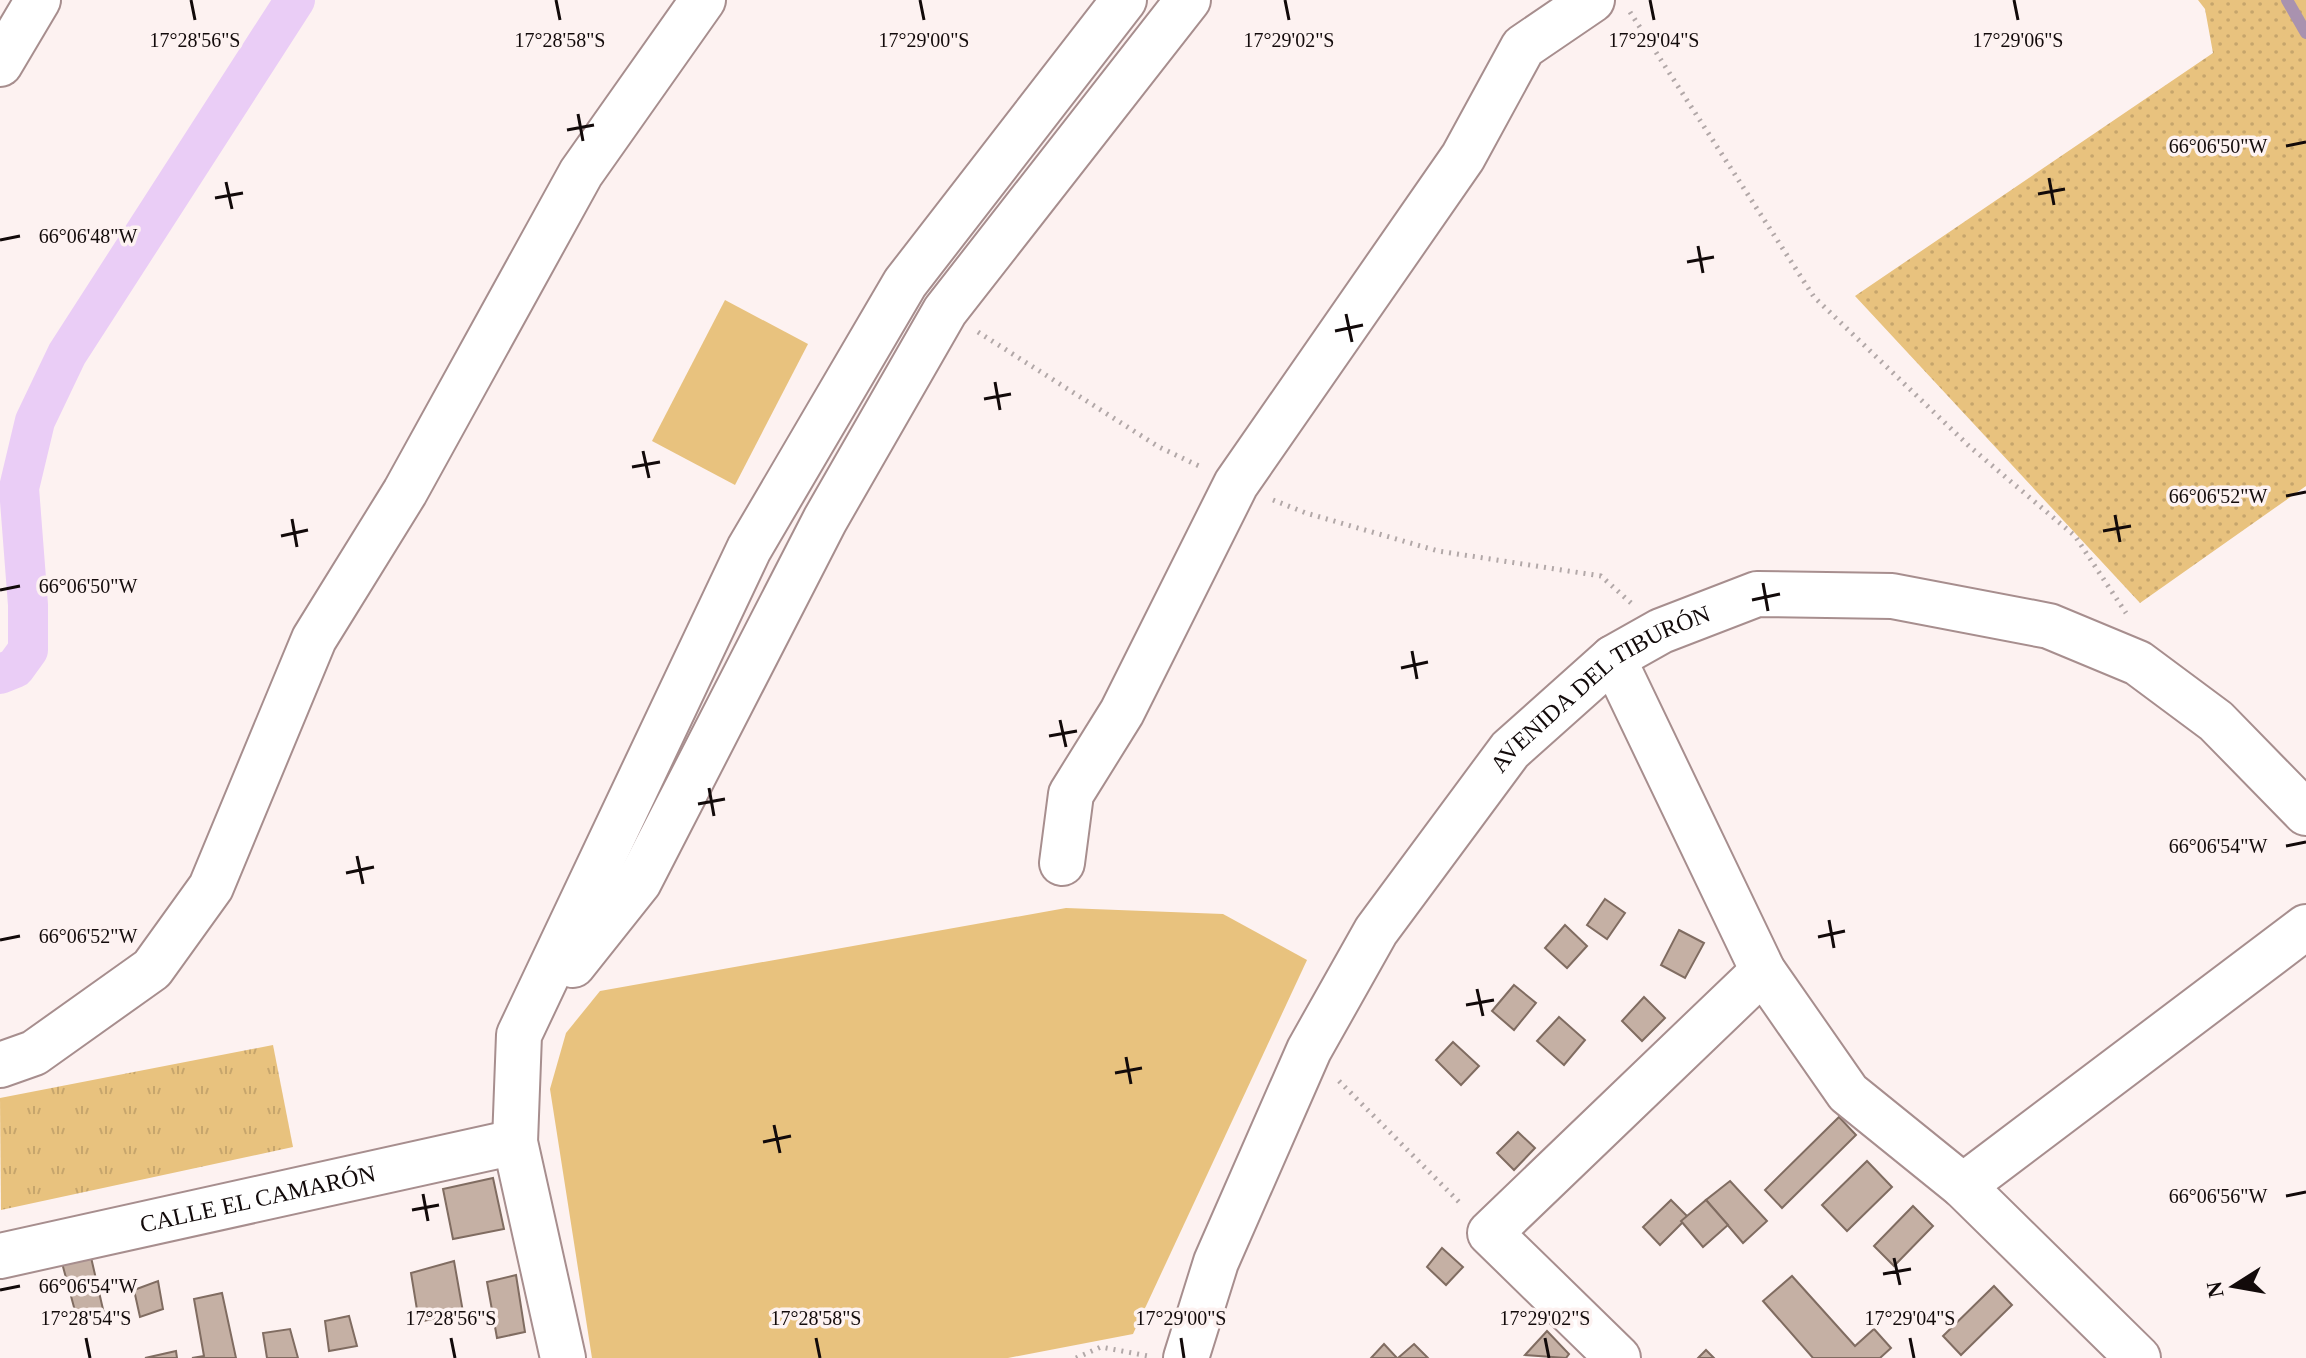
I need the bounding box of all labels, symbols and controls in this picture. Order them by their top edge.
text: 17°28'56"S [150,29,240,51]
text: 17°28'58"S [515,29,605,51]
text: 17°29'00"S [879,29,969,51]
text: 17°29'02"S [1244,29,1334,51]
text: 17°29'04"S [1609,29,1699,51]
text: 17°29'06"S [1973,29,2063,51]
text: 66°06'50"W [2169,135,2267,157]
text: 66°06'48"W [39,225,137,247]
text: 66°06'52"W [2169,485,2267,507]
text: 66°06'50"W [39,575,137,597]
street label: AVENIDA DEL TIBURÓN [1485,600,1714,777]
text: 66°06'54"W [2169,835,2267,857]
text: 66°06'52"W [39,925,137,947]
street label: CALLE EL CAMARÓN [138,1160,378,1238]
text: 66°06'56"W [2169,1185,2267,1207]
north arrow [2194,1246,2274,1326]
text: 66°06'54"W [39,1275,137,1297]
text: N [2201,1279,2229,1300]
text: 17°28'54"S [41,1307,131,1329]
text: 17°28'56"S [406,1307,496,1329]
text: 17°28'58"S [771,1307,861,1329]
text: 17°29'00"S [1136,1307,1226,1329]
text: 17°29'02"S [1500,1307,1590,1329]
text: 17°29'04"S [1865,1307,1955,1329]

